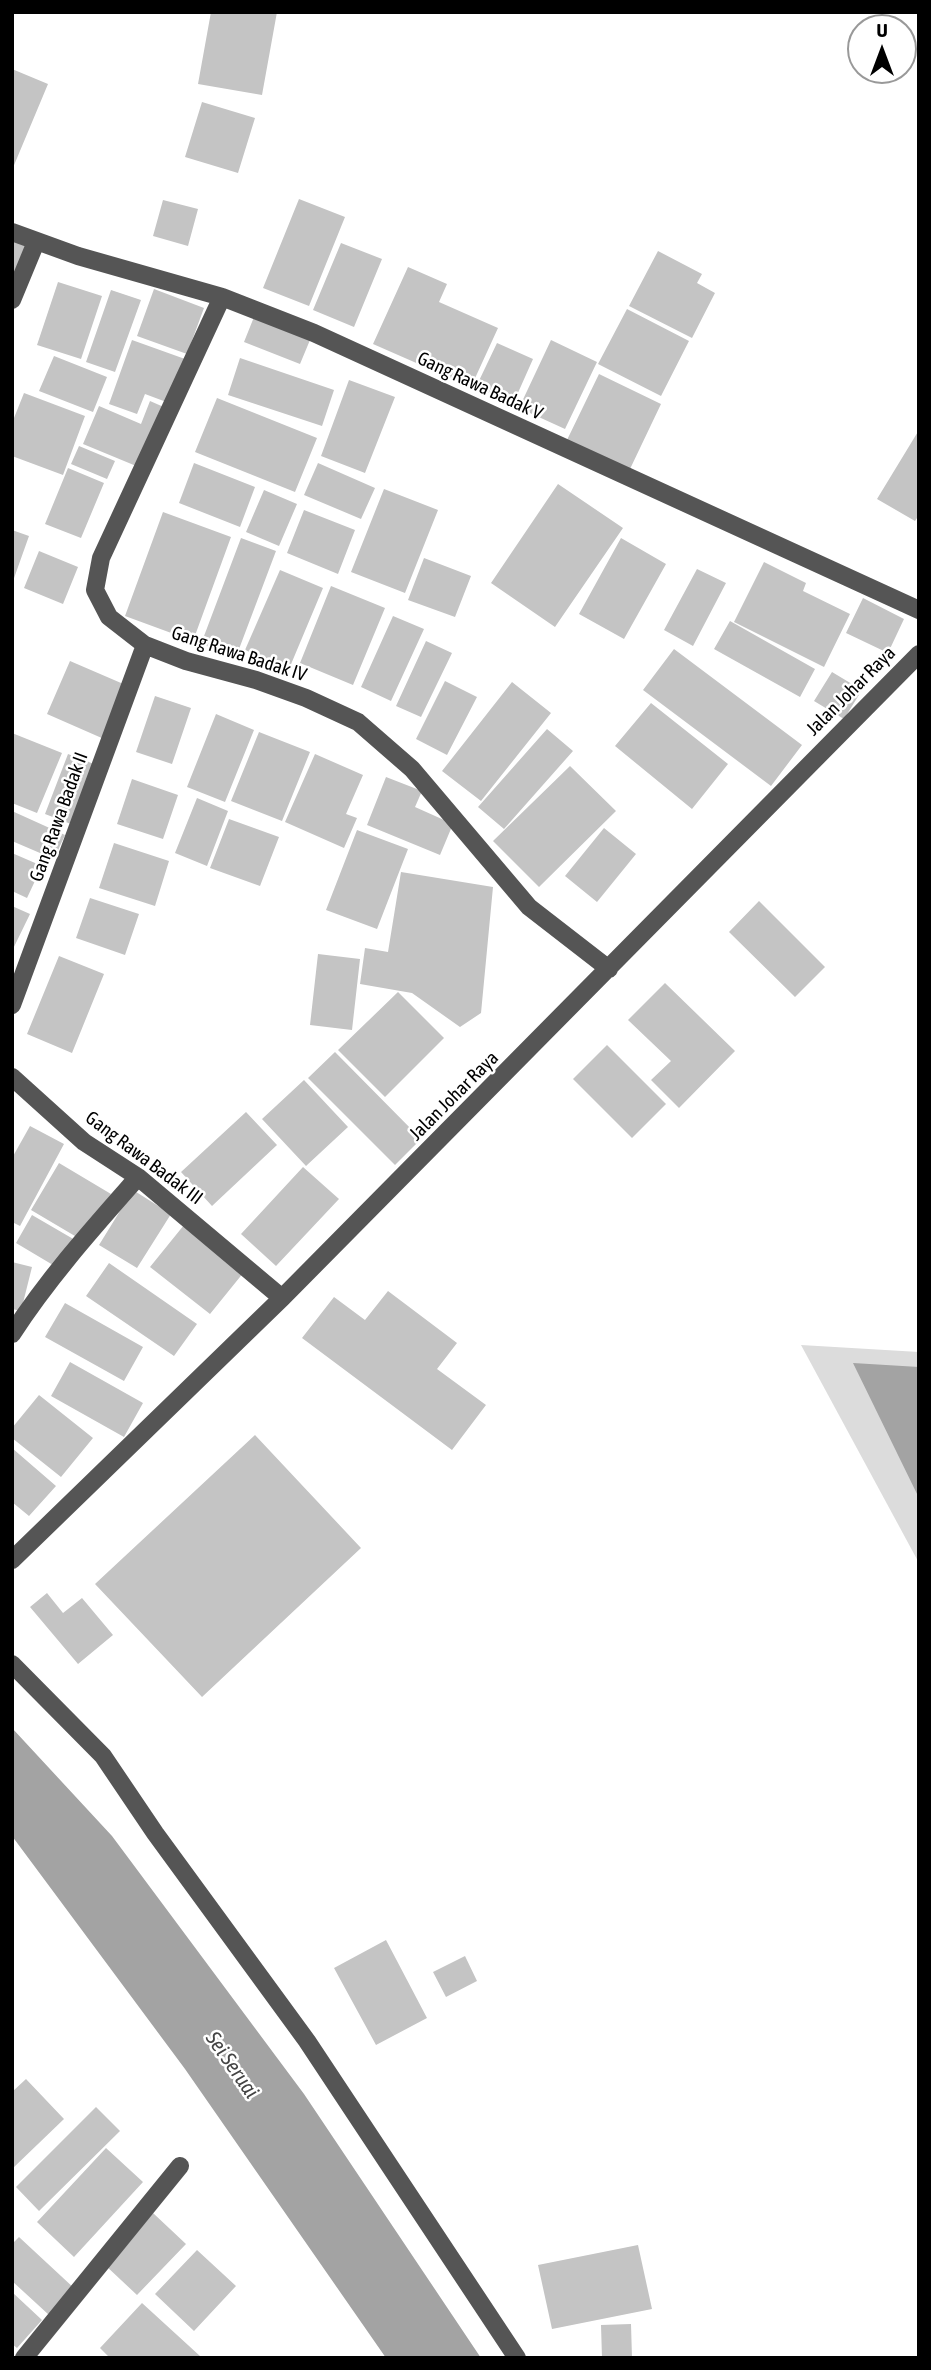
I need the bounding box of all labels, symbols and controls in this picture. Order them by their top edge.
north arrow [847,14,917,84]
text: U [876,19,888,41]
street label: Gang Rawa Badak V [414,347,546,425]
street label: Gang Rawa Badak IV [169,621,309,687]
street label: Jalan Johar Raya [802,642,900,740]
street label: Gang Rawa Badak II [25,749,93,885]
street label: Jalan Johar Raya [405,1047,503,1145]
street label: Gang Rawa Badak III [81,1106,207,1210]
water label: Sei Seruai [200,2027,264,2103]

